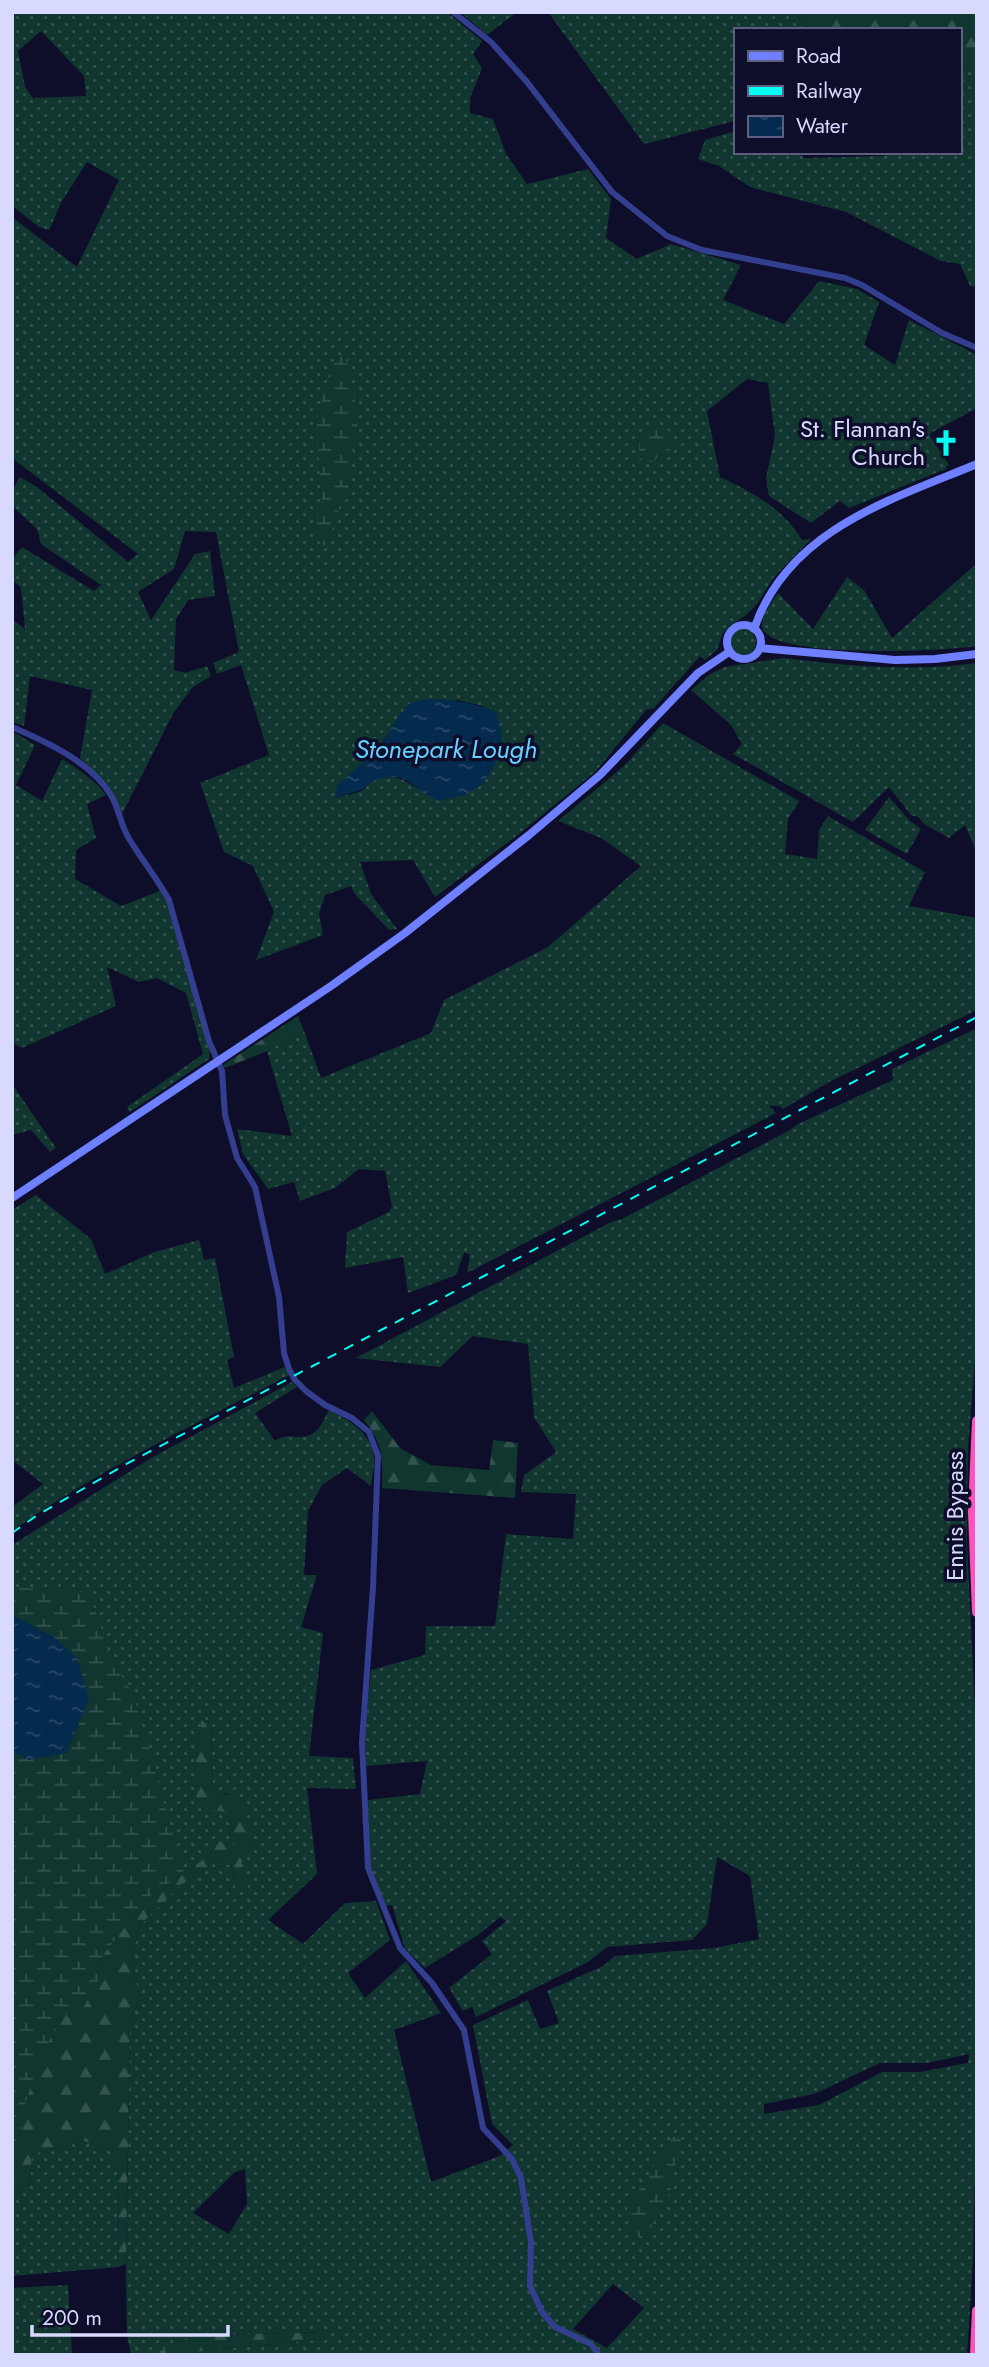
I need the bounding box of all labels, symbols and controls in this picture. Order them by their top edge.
legend [734,28,961,154]
text: Road [796,41,841,71]
text: Railway [796,76,862,106]
text: Water [796,111,849,141]
place label: St. Flannan's Church [800,411,925,474]
church icon: St. Flannan's Church [931,428,961,458]
water label: Stonepark Lough [355,730,537,768]
street label: Ennis Bypass [937,1451,972,1581]
scale bar [32,2294,228,2338]
text: 200 m [42,2303,102,2333]

